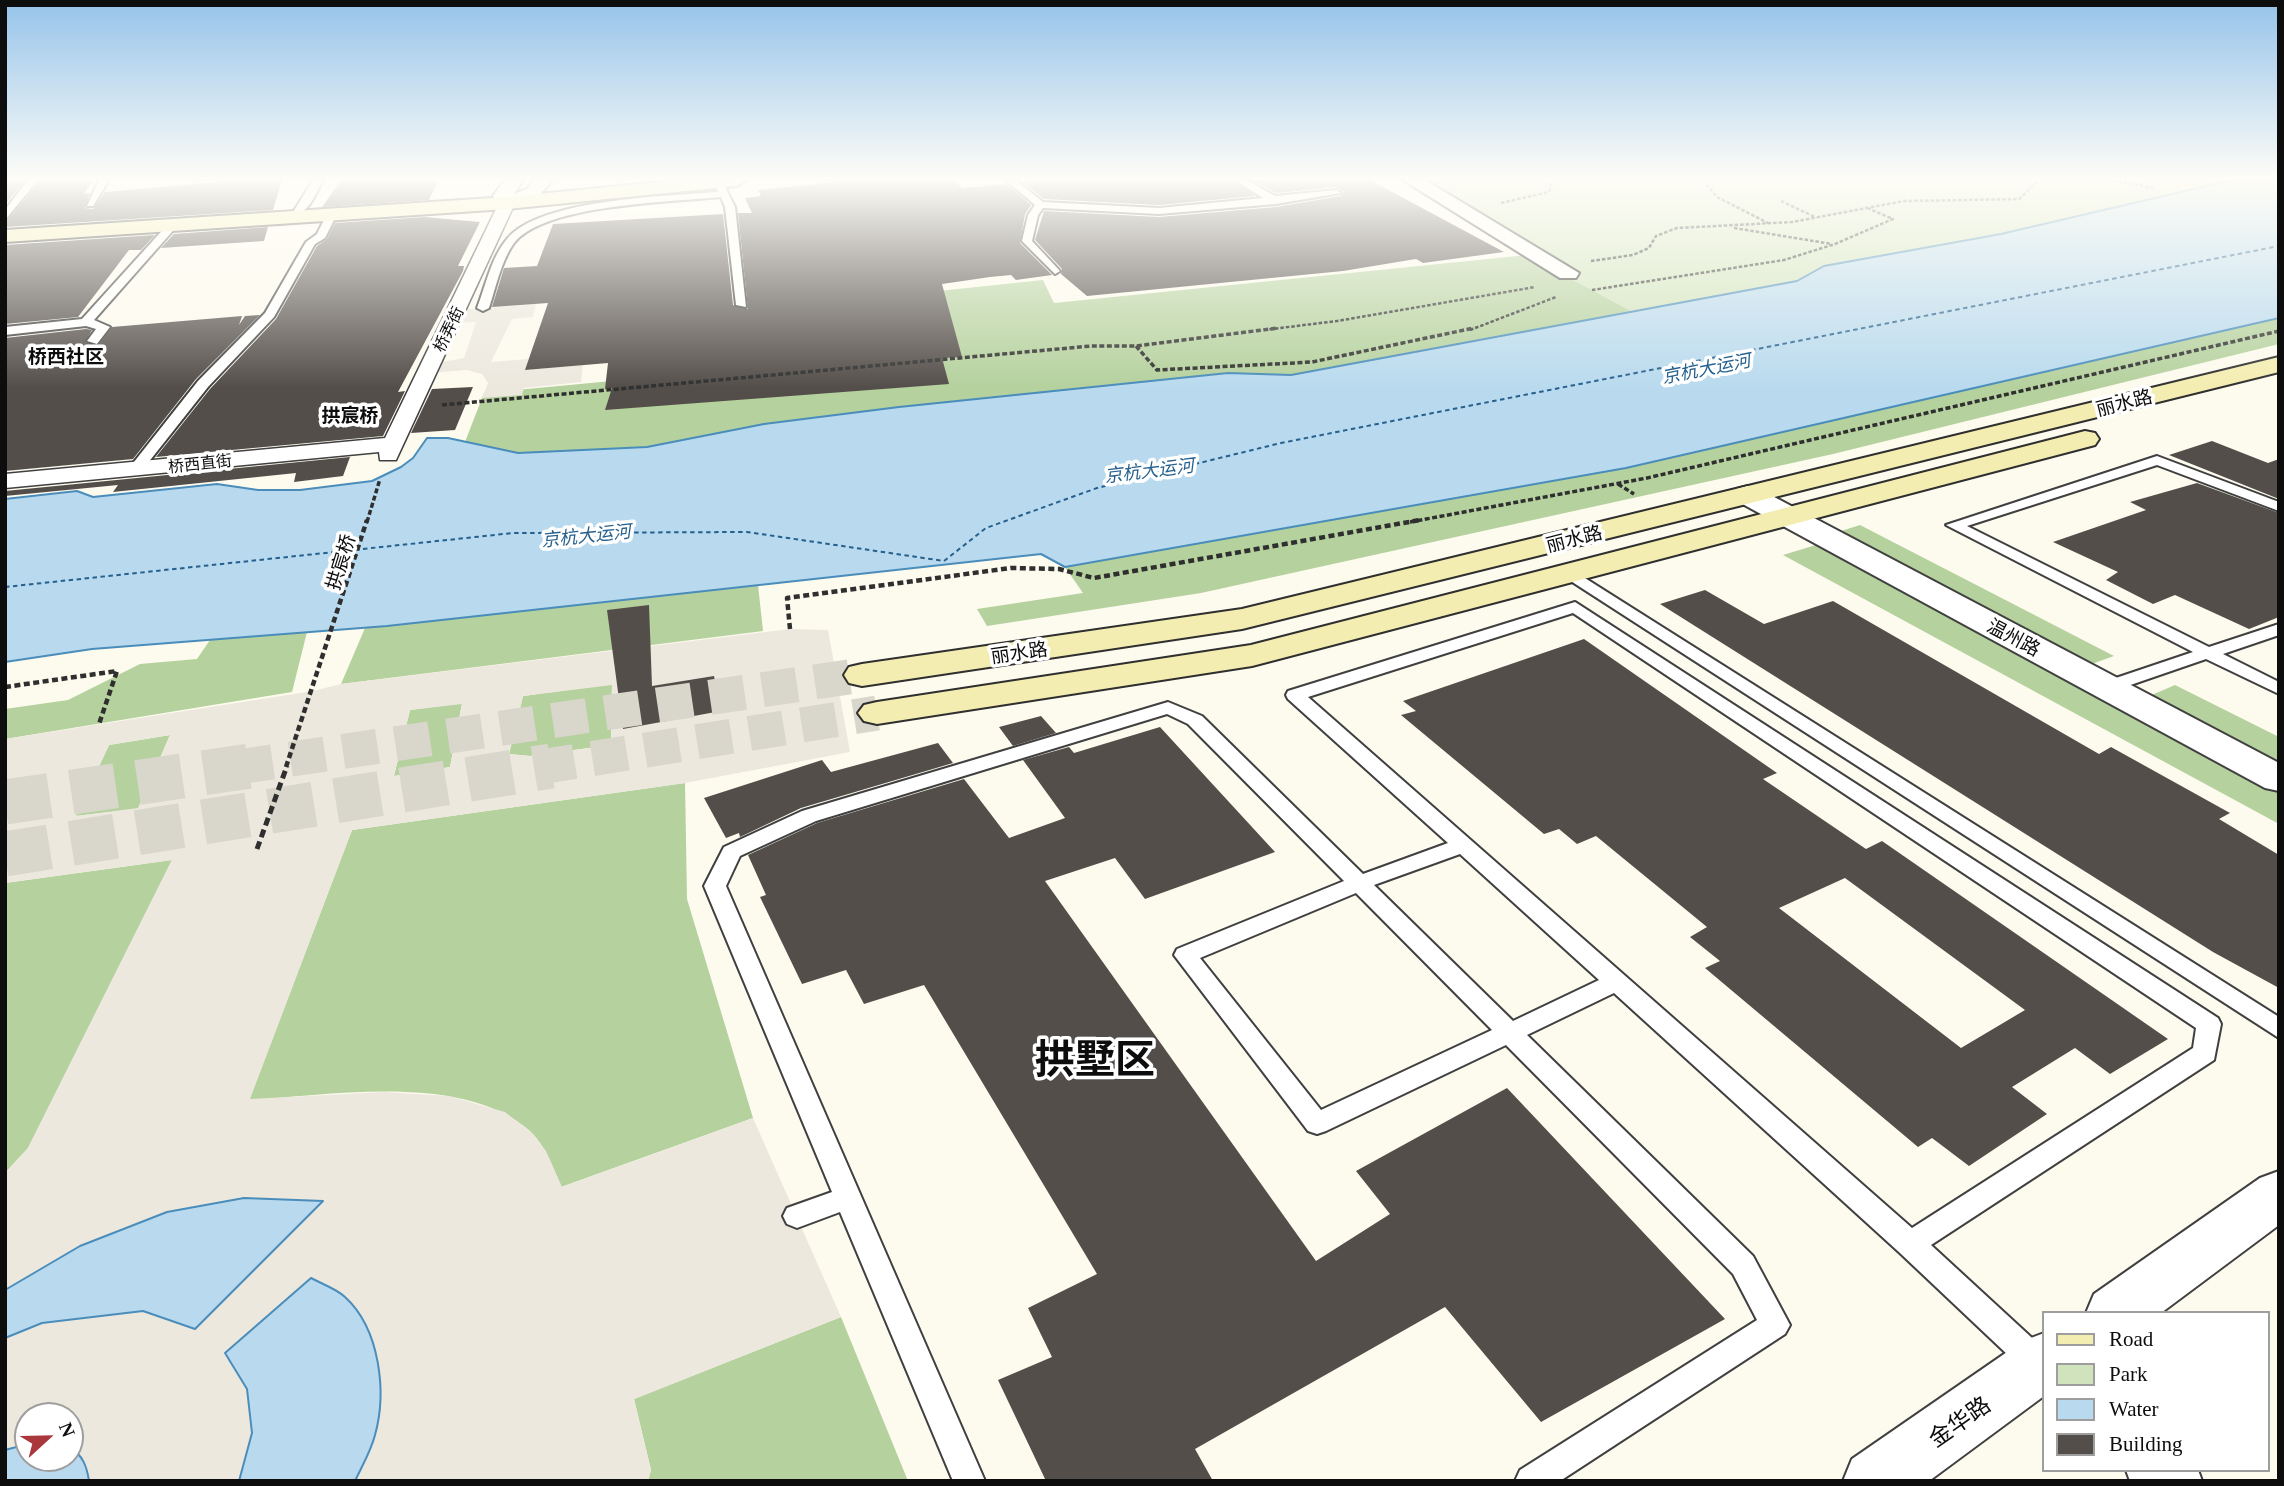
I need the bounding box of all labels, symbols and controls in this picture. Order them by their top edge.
street label: 桥弄街 [429,303,467,355]
district label: 桥西社区 [28,345,104,367]
water label: 京杭大运河 [1660,349,1752,387]
street label: 丽水路 [2094,384,2154,420]
district label: 拱宸桥 [322,404,378,426]
street label: 桥西直街 [167,450,233,476]
water label: 京杭大运河 [1103,454,1195,486]
water label: 京杭大运河 [540,520,632,550]
street label: 丽水路 [1544,520,1604,556]
street label: 拱宸桥 [321,531,359,593]
street label: 温州路 [1983,614,2045,660]
street label: 丽水路 [989,637,1049,667]
district label: 拱墅区 [1035,1034,1155,1082]
legend [2042,1311,2270,1472]
text: Road [2109,1327,2153,1351]
text: Park [2109,1362,2148,1386]
street label: 金华路 [1923,1390,1995,1452]
text: Water [2109,1397,2159,1421]
north arrow [14,1402,84,1472]
text: N [55,1419,79,1440]
text: Building [2109,1432,2183,1456]

